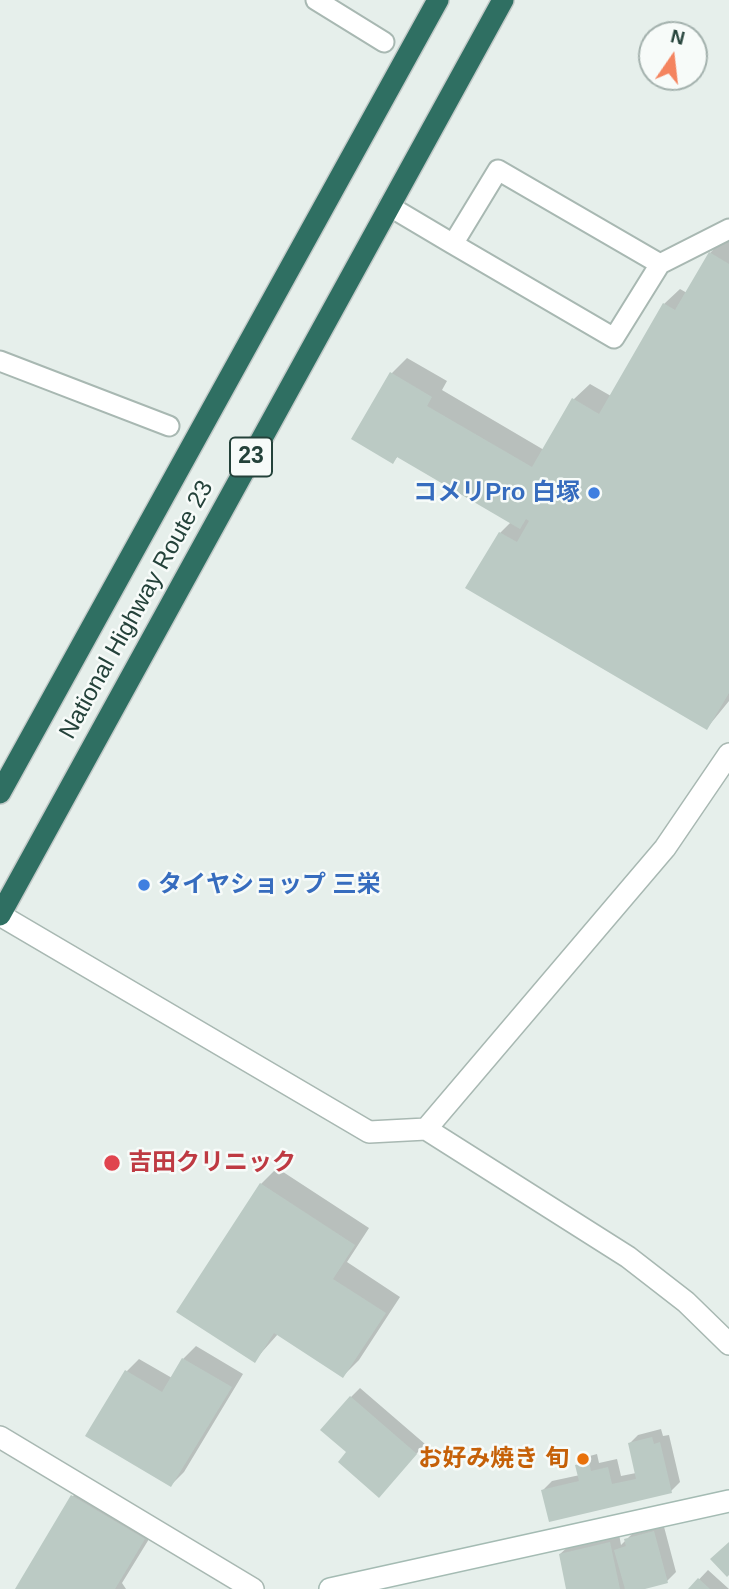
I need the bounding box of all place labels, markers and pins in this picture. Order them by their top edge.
place label: コメリPro 白塚 [413,479,580,507]
marker: コメリPro 白塚 [586,485,602,501]
place label: タイヤショップ 三栄 [158,871,381,899]
marker: タイヤショップ 三栄 [136,877,152,893]
place label: 吉田クリニック [128,1149,296,1177]
marker: 吉田クリニック [102,1153,122,1173]
place label: お好み焼き 旬 [418,1445,569,1473]
marker: お好み焼き 旬 [575,1451,591,1467]

